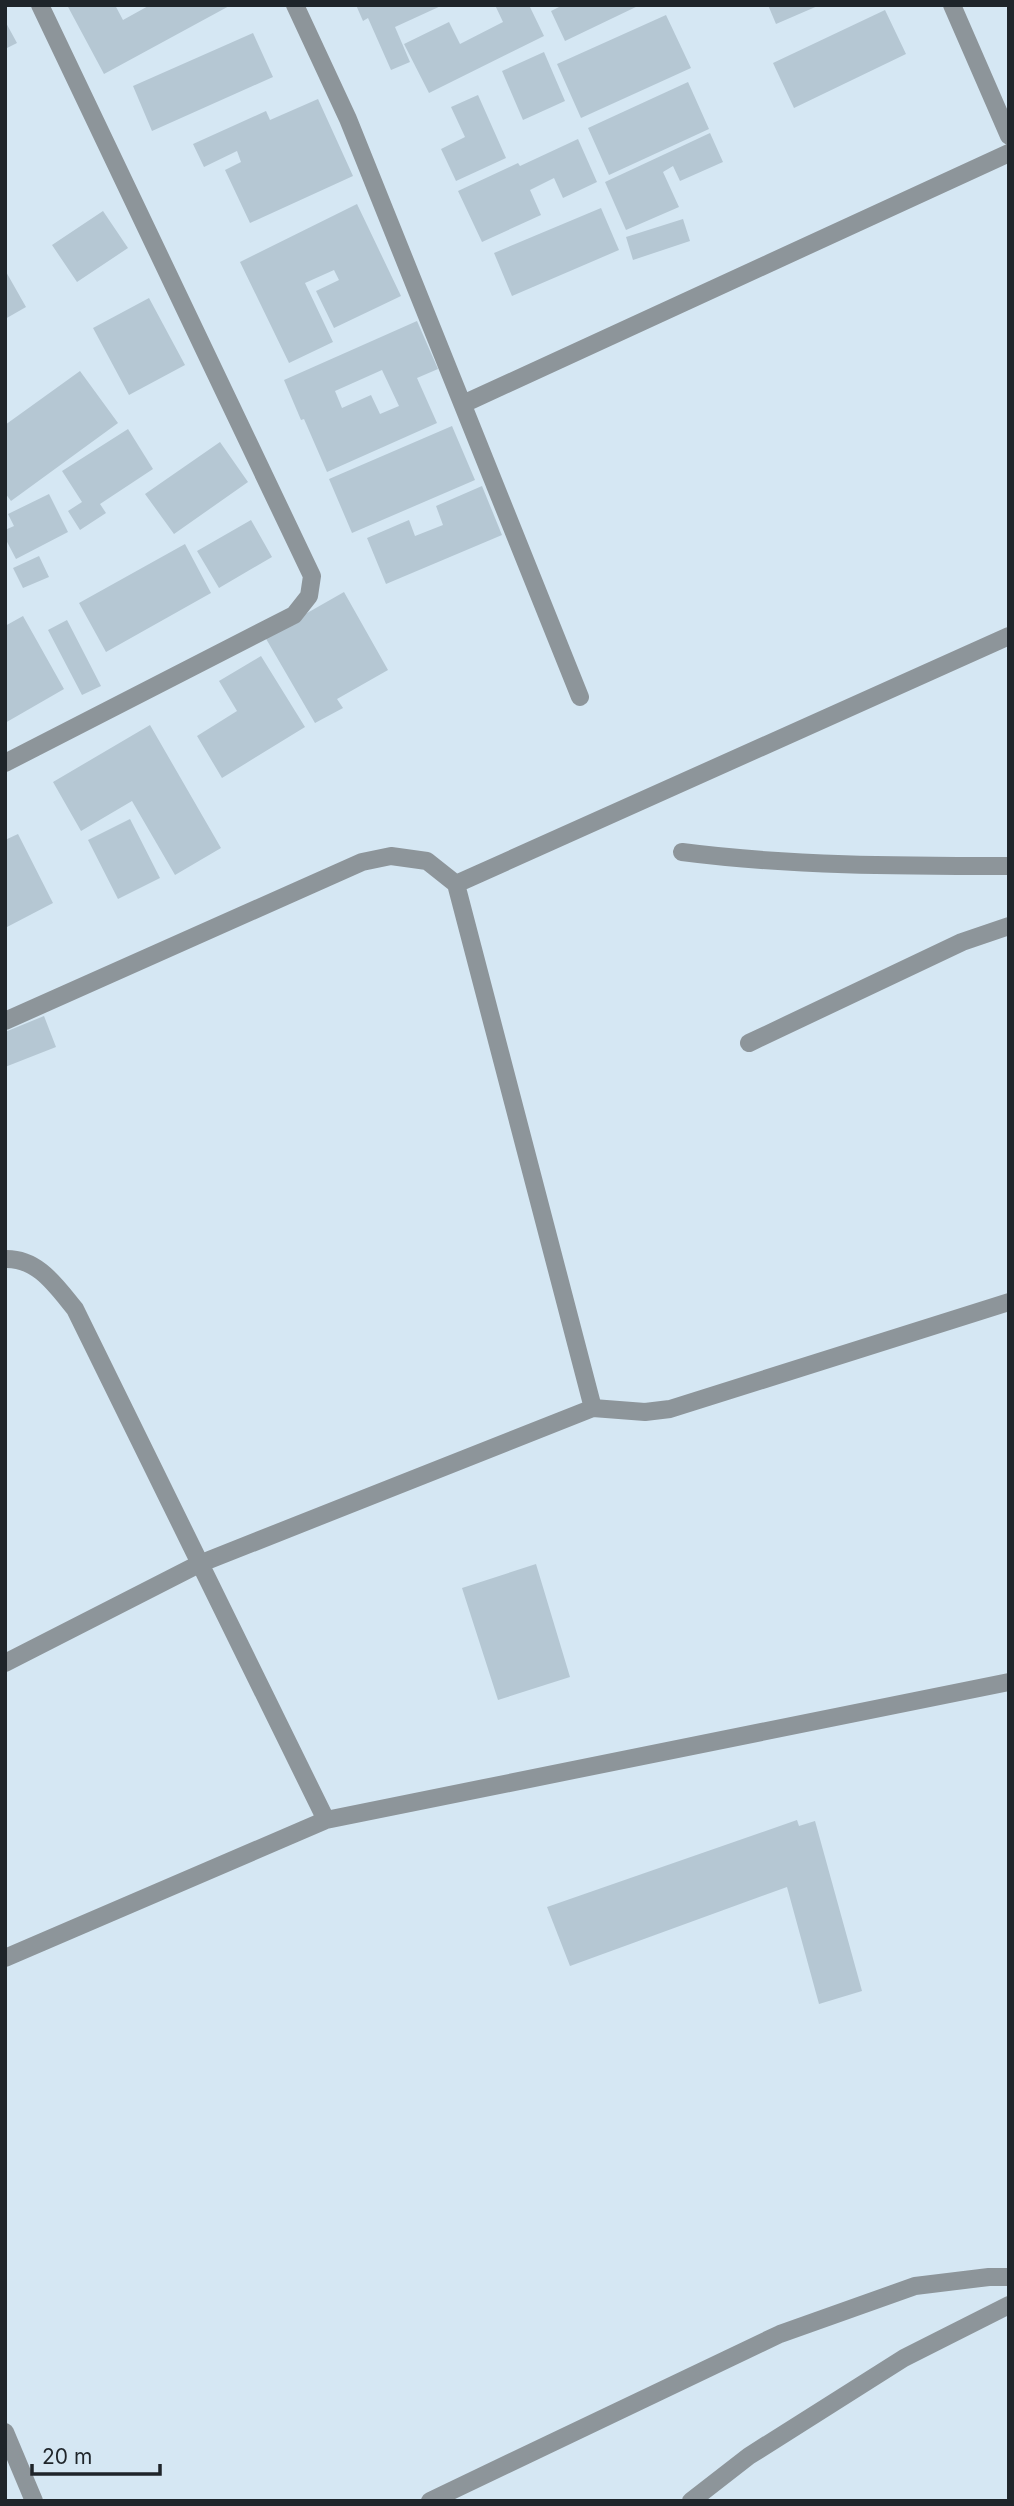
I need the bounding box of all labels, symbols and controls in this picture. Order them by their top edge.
scale bar [32,2432,159,2476]
text: 20 m [42,2444,92,2469]

